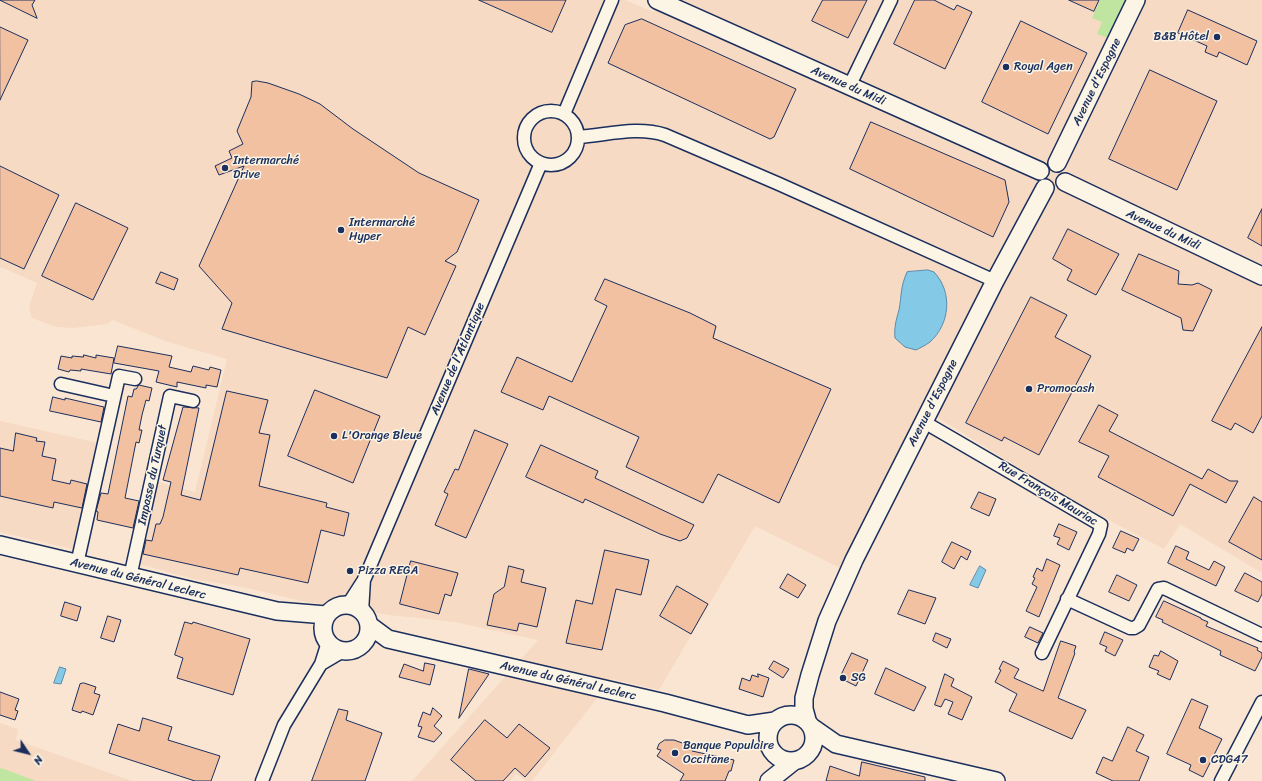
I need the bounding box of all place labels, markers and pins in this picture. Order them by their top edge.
place label: B&B Hôtel [1154,30,1209,44]
marker: B&B Hôtel [1212,32,1222,42]
place label: Royal Agen [1014,60,1073,74]
marker: Royal Agen [1001,62,1011,72]
place label: Intermarché Drive [233,154,299,182]
marker: Intermarché Drive [220,163,230,173]
place label: Intermarché Hyper [349,216,415,244]
marker: Intermarché Hyper [336,225,346,235]
place label: Promocash [1037,382,1094,396]
marker: Promocash [1024,384,1034,394]
place label: L'Orange Bleue [342,429,422,443]
marker: L'Orange Bleue [329,431,339,441]
place label: Pizza REGA [358,564,418,578]
marker: Pizza REGA [345,566,355,576]
place label: SG [851,671,866,685]
marker: SG [838,673,848,683]
place label: Banque Populaire Occitane [683,739,774,767]
marker: Banque Populaire Occitane [670,748,680,758]
place label: CDG47 [1211,753,1247,767]
marker: CDG47 [1198,755,1208,765]

